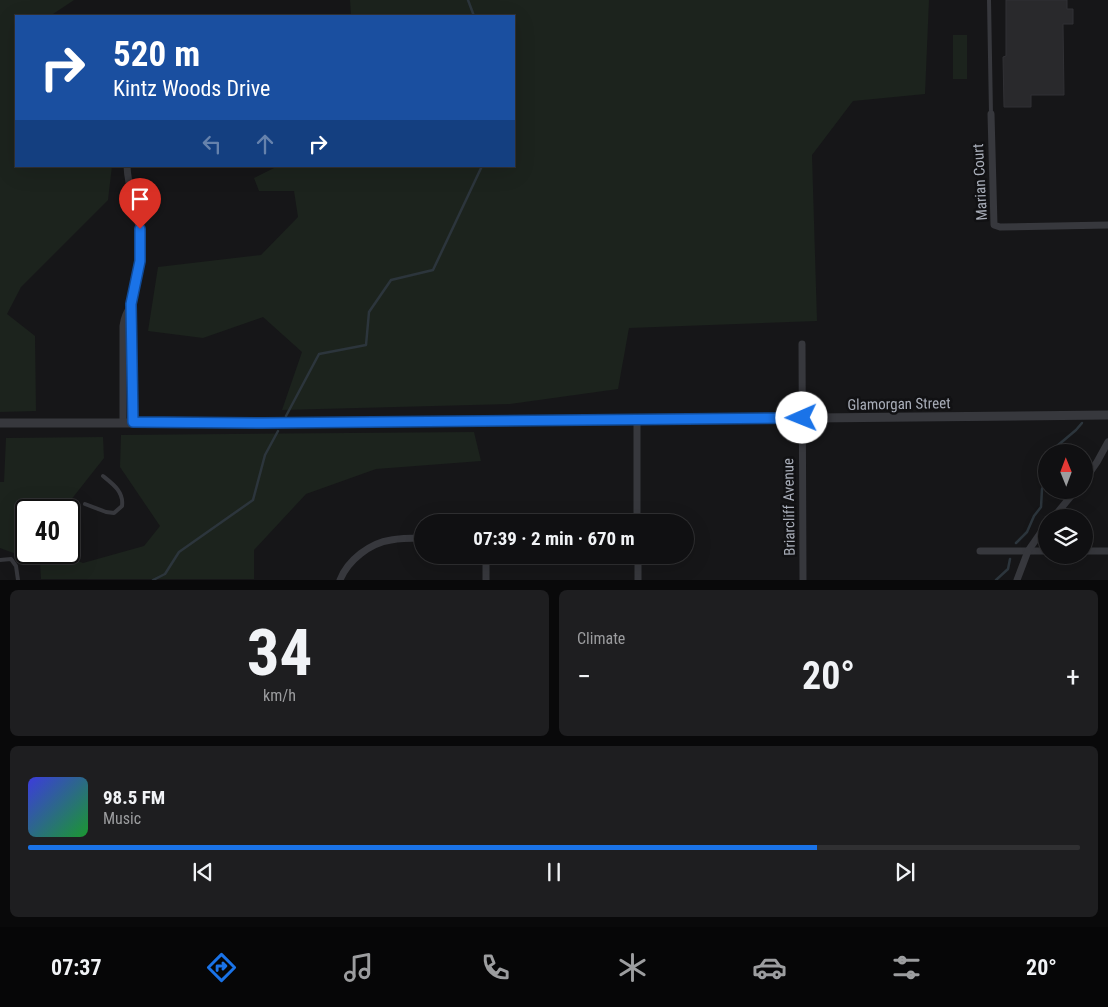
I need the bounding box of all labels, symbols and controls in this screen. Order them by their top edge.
text: 520 m [113,34,200,75]
icon: right [30,35,95,100]
text: Kintz Woods Drive [113,76,270,101]
icon: left [198,130,226,158]
icon: ahead [251,130,279,158]
icon: right [304,130,332,158]
street label: Marian Court [969,143,991,221]
pin [119,178,161,229]
icon: arrive [126,185,154,213]
position arrow [775,391,827,443]
street label: Glamorgan Street [847,394,951,414]
north arrow [1038,444,1092,499]
map controls [1038,444,1093,564]
street label: Briarcliff Avenue [779,458,799,556]
speed limit sign: 40 [15,499,80,564]
button: layers [1038,509,1093,564]
text: 07:39 · 2 min · 670 m [473,527,635,550]
text: 34 [247,615,312,691]
text: Climate [577,629,625,648]
text: 20° [802,654,855,698]
text: − [577,660,591,693]
text: + [1066,660,1080,693]
text: km/h [263,686,296,705]
text: 98.5 FM [103,786,165,809]
text: Music [103,809,141,828]
icon: previous [189,858,217,886]
icon: pause [540,858,568,886]
icon: next [891,858,919,886]
icon: directions [204,950,239,985]
icon: music [341,950,376,985]
icon: phone [478,950,513,985]
icon: climate [615,950,650,985]
icon: car [752,950,787,985]
icon: filters [889,950,924,985]
text: 07:37 [51,955,102,980]
text: 20° [1026,955,1057,980]

